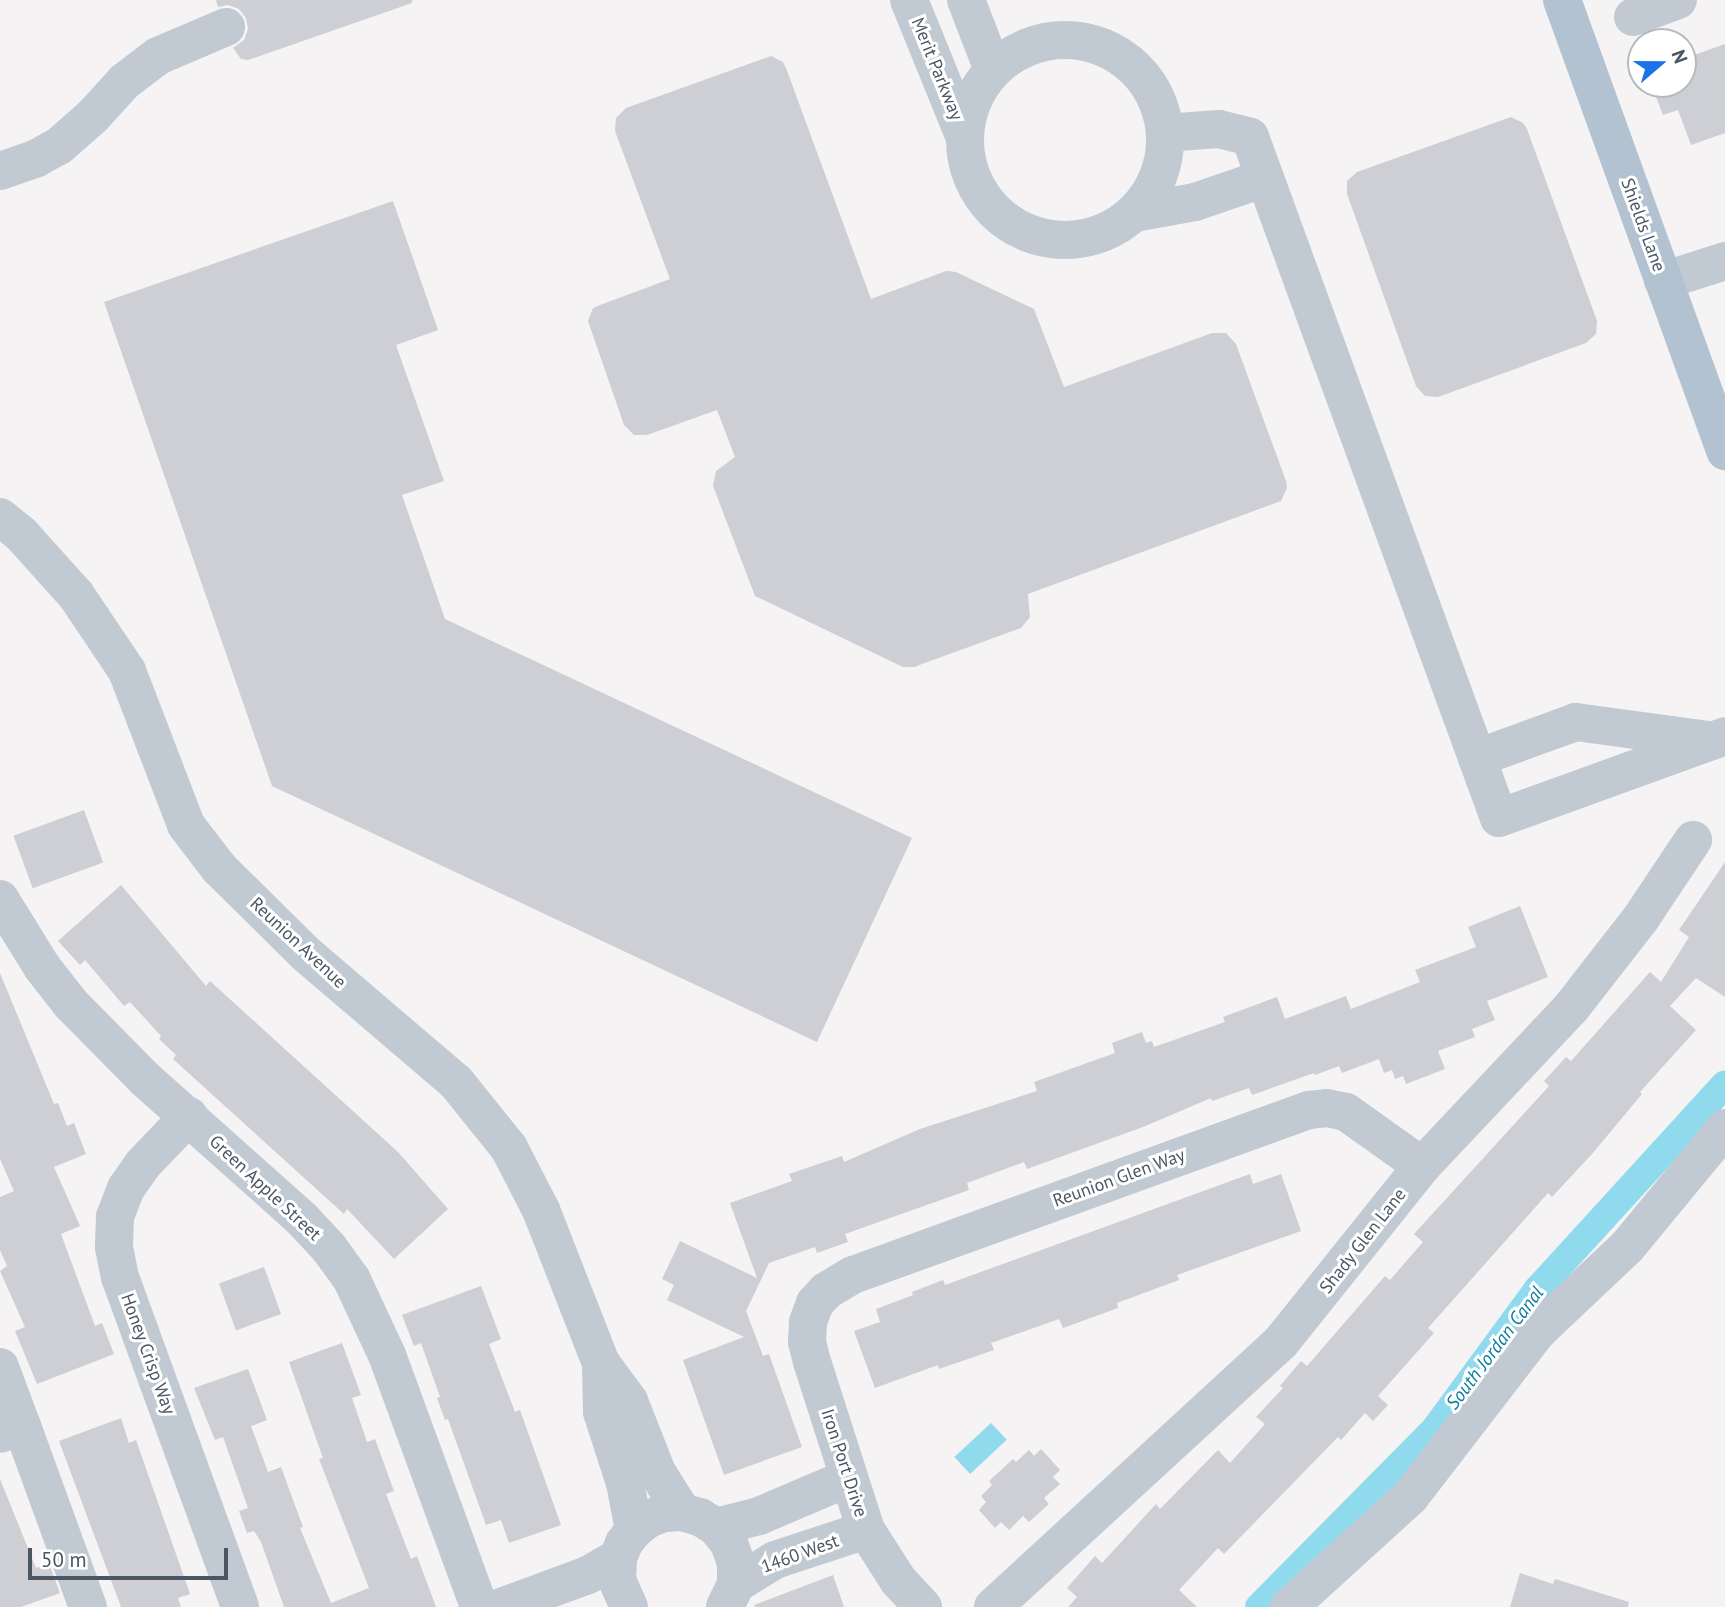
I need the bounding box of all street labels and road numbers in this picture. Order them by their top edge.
street label: Merit Parkway [907,14,967,124]
street label: Shields Lane [1616,175,1670,275]
street label: Reunion Avenue [245,893,351,993]
street label: Green Apple Street [205,1131,325,1245]
street label: Reunion Glen Way [1050,1144,1188,1212]
street label: Shady Glen Lane [1315,1184,1411,1298]
street label: Honey Crisp Way [116,1290,180,1418]
street label: Iron Port Drive [816,1406,872,1520]
street label: 1460 West [758,1530,842,1578]

